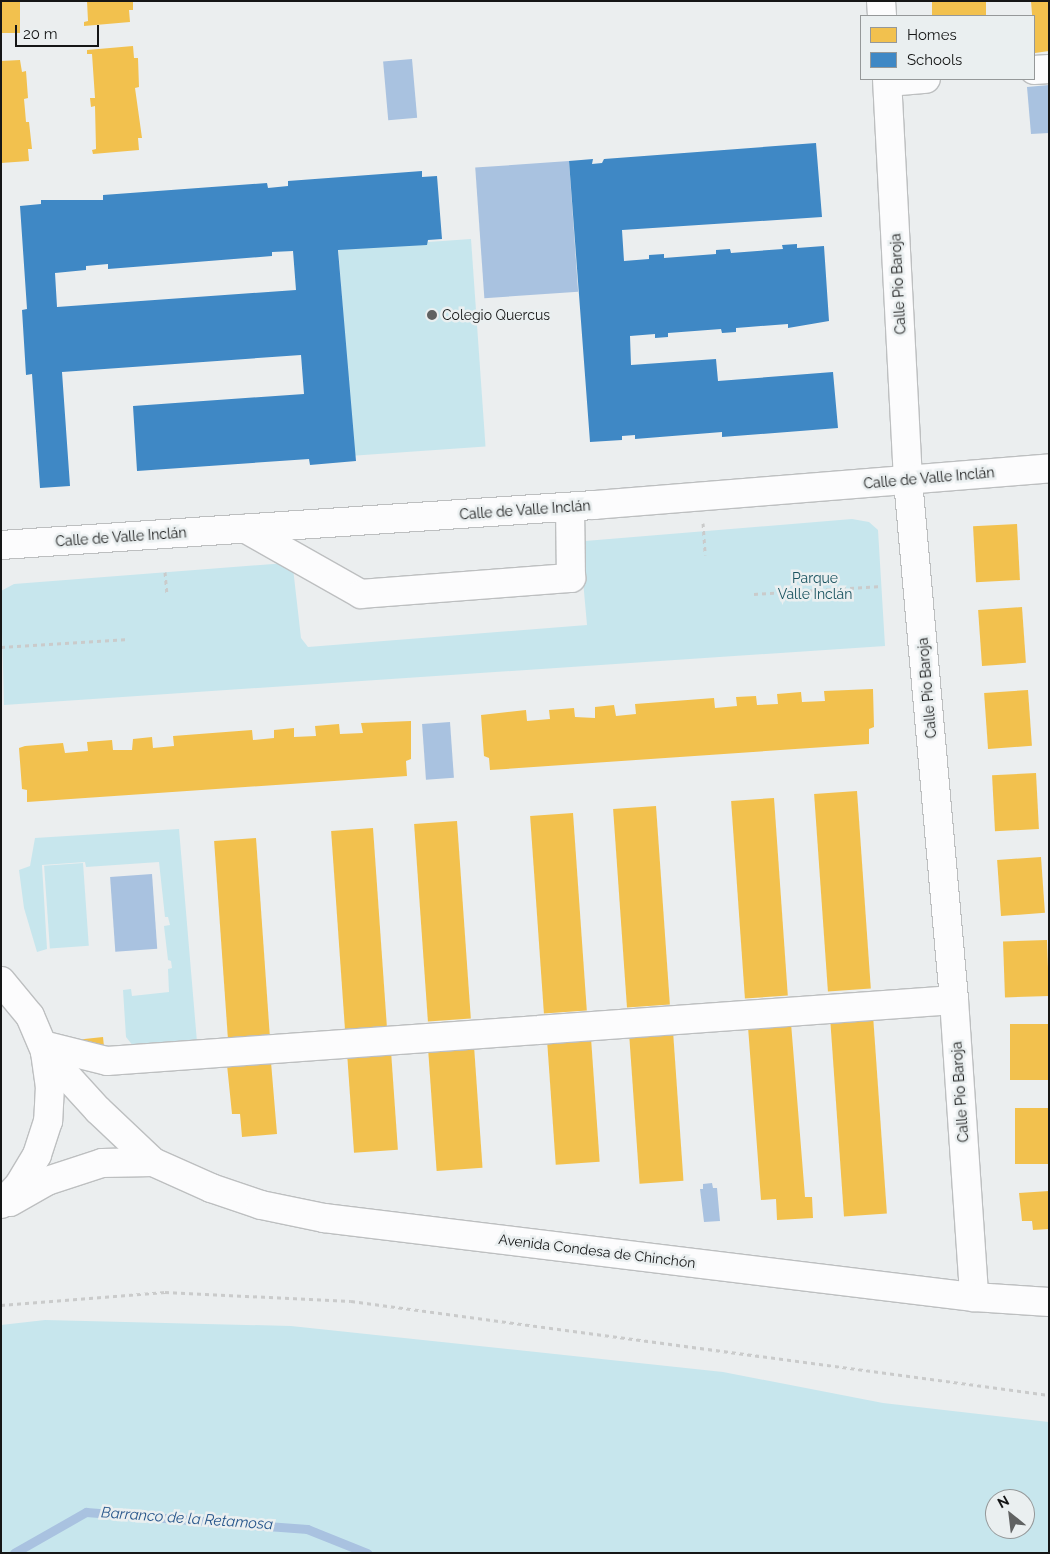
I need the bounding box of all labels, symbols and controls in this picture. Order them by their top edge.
scale bar [18,15,101,47]
legend [860,15,1035,80]
text: 20 m [23,25,58,43]
text: Homes [907,26,957,44]
text: Schools [907,51,962,69]
street label: Calle Pío Baroja [887,233,909,335]
place label: Colegio Quercus [442,307,550,323]
marker: Colegio Quercus [426,309,438,321]
street label: Calle de Valle Inclán [863,464,995,492]
street label: Calle de Valle Inclán [459,497,591,523]
street label: Calle de Valle Inclán [55,524,187,550]
park label: Parque Valle Inclán [778,570,852,602]
street label: Calle Pío Baroja [914,637,940,739]
street label: Calle Pío Baroja [948,1041,972,1143]
street label: Avenida Condesa de Chinchón [498,1231,696,1271]
north arrow [985,1489,1035,1539]
text: N [995,1492,1012,1511]
water label: Barranco de la Retamosa [100,1504,274,1534]

